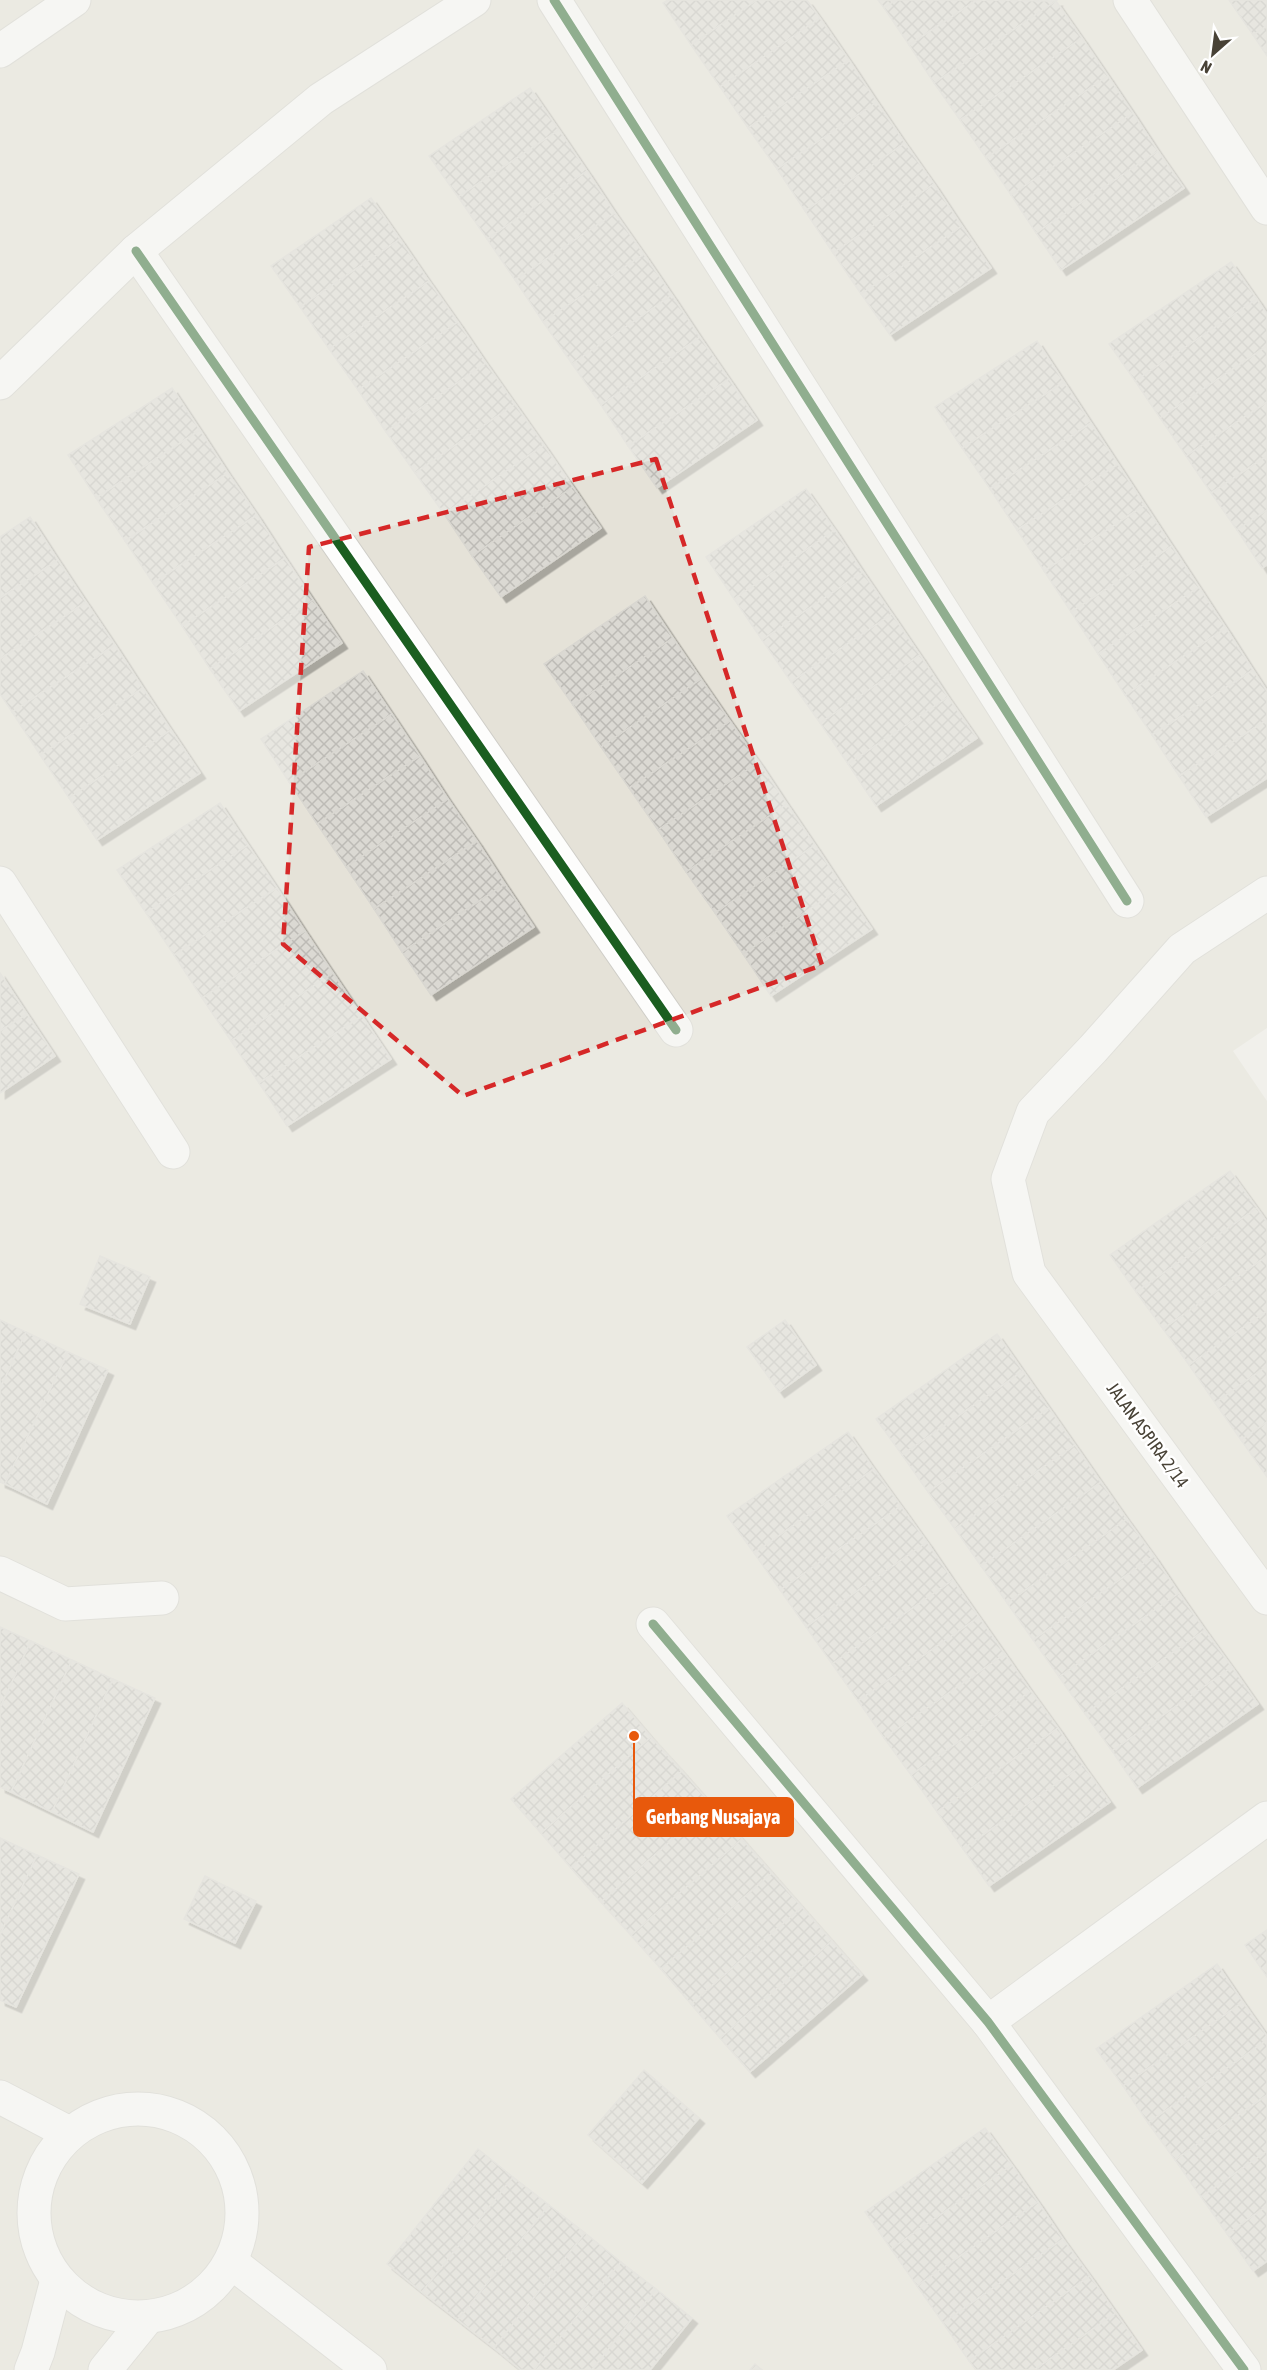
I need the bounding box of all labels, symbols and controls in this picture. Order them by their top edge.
north arrow [1183,24,1243,84]
text: N [1198,57,1214,77]
street label: JALAN ASPIRA 2/14 [1103,1378,1193,1492]
callout: Gerbang Nusajaya [634,1798,793,1836]
text: Gerbang Nusajaya [646,1805,780,1828]

